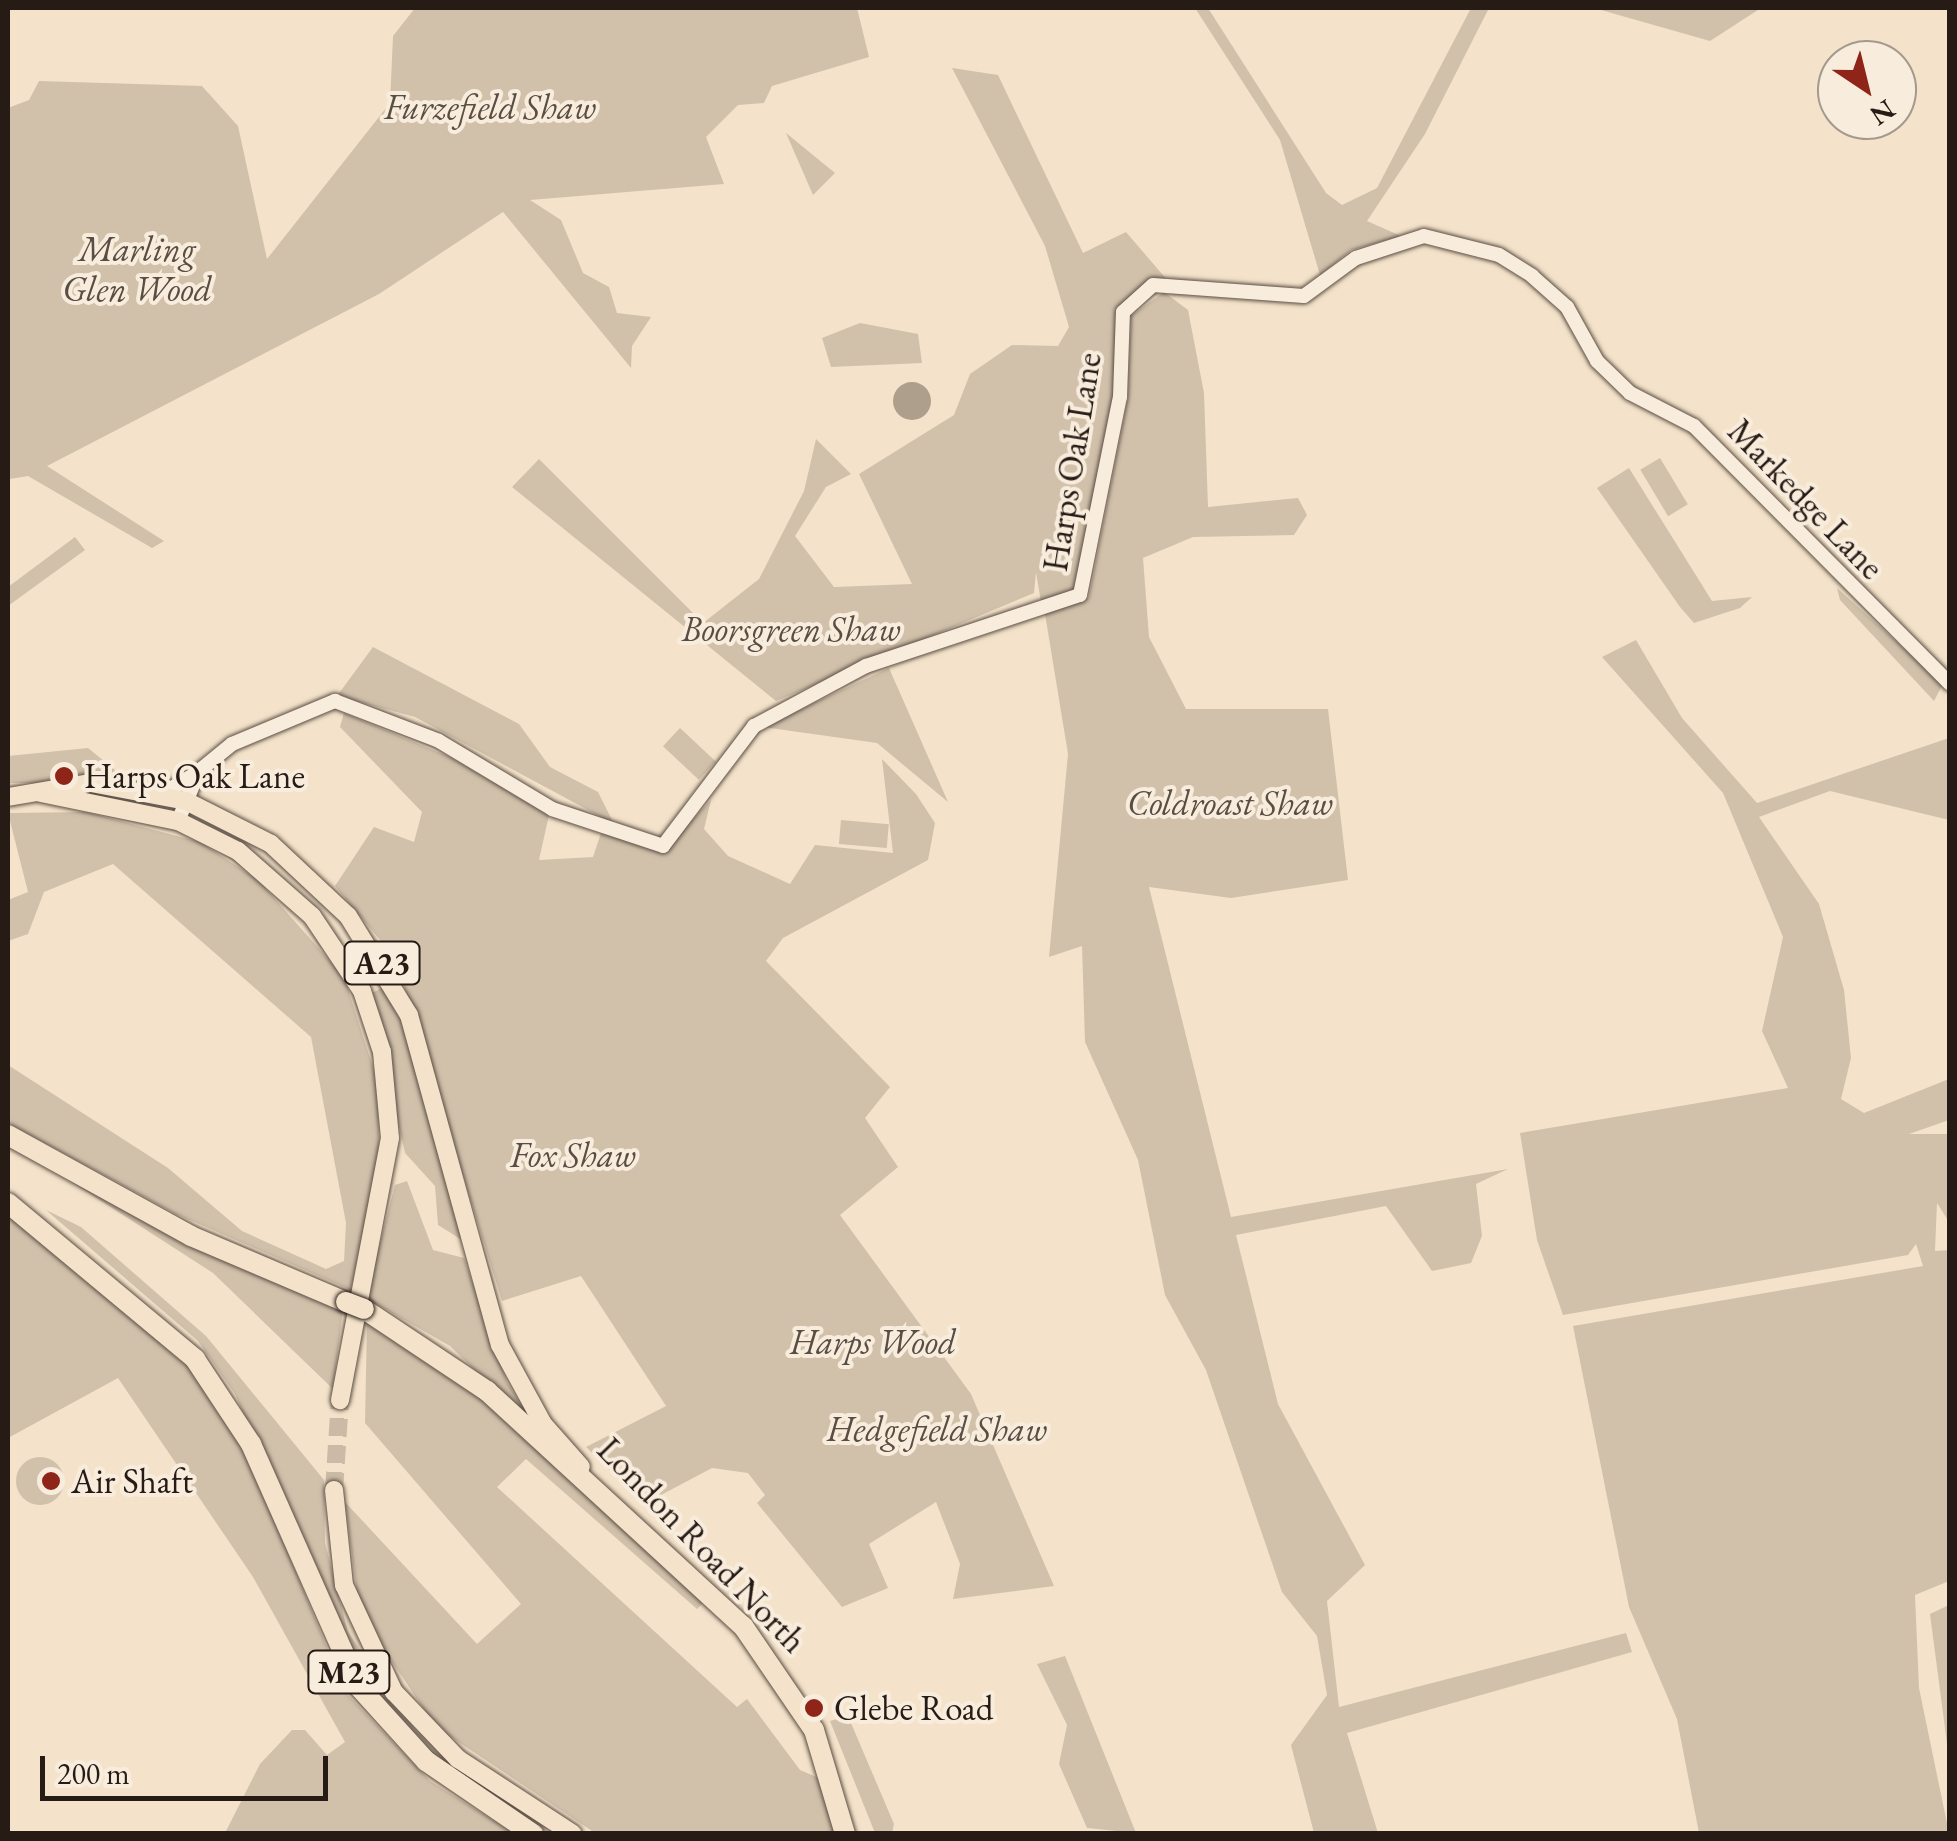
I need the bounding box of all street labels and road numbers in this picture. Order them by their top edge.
street label: Harps Oak Lane [1034,350,1110,574]
street label: Markedge Lane [1719,410,1893,588]
road number: A23 [342,936,422,990]
street label: London Road North [589,1429,815,1661]
road number: M23 [306,1645,392,1699]

